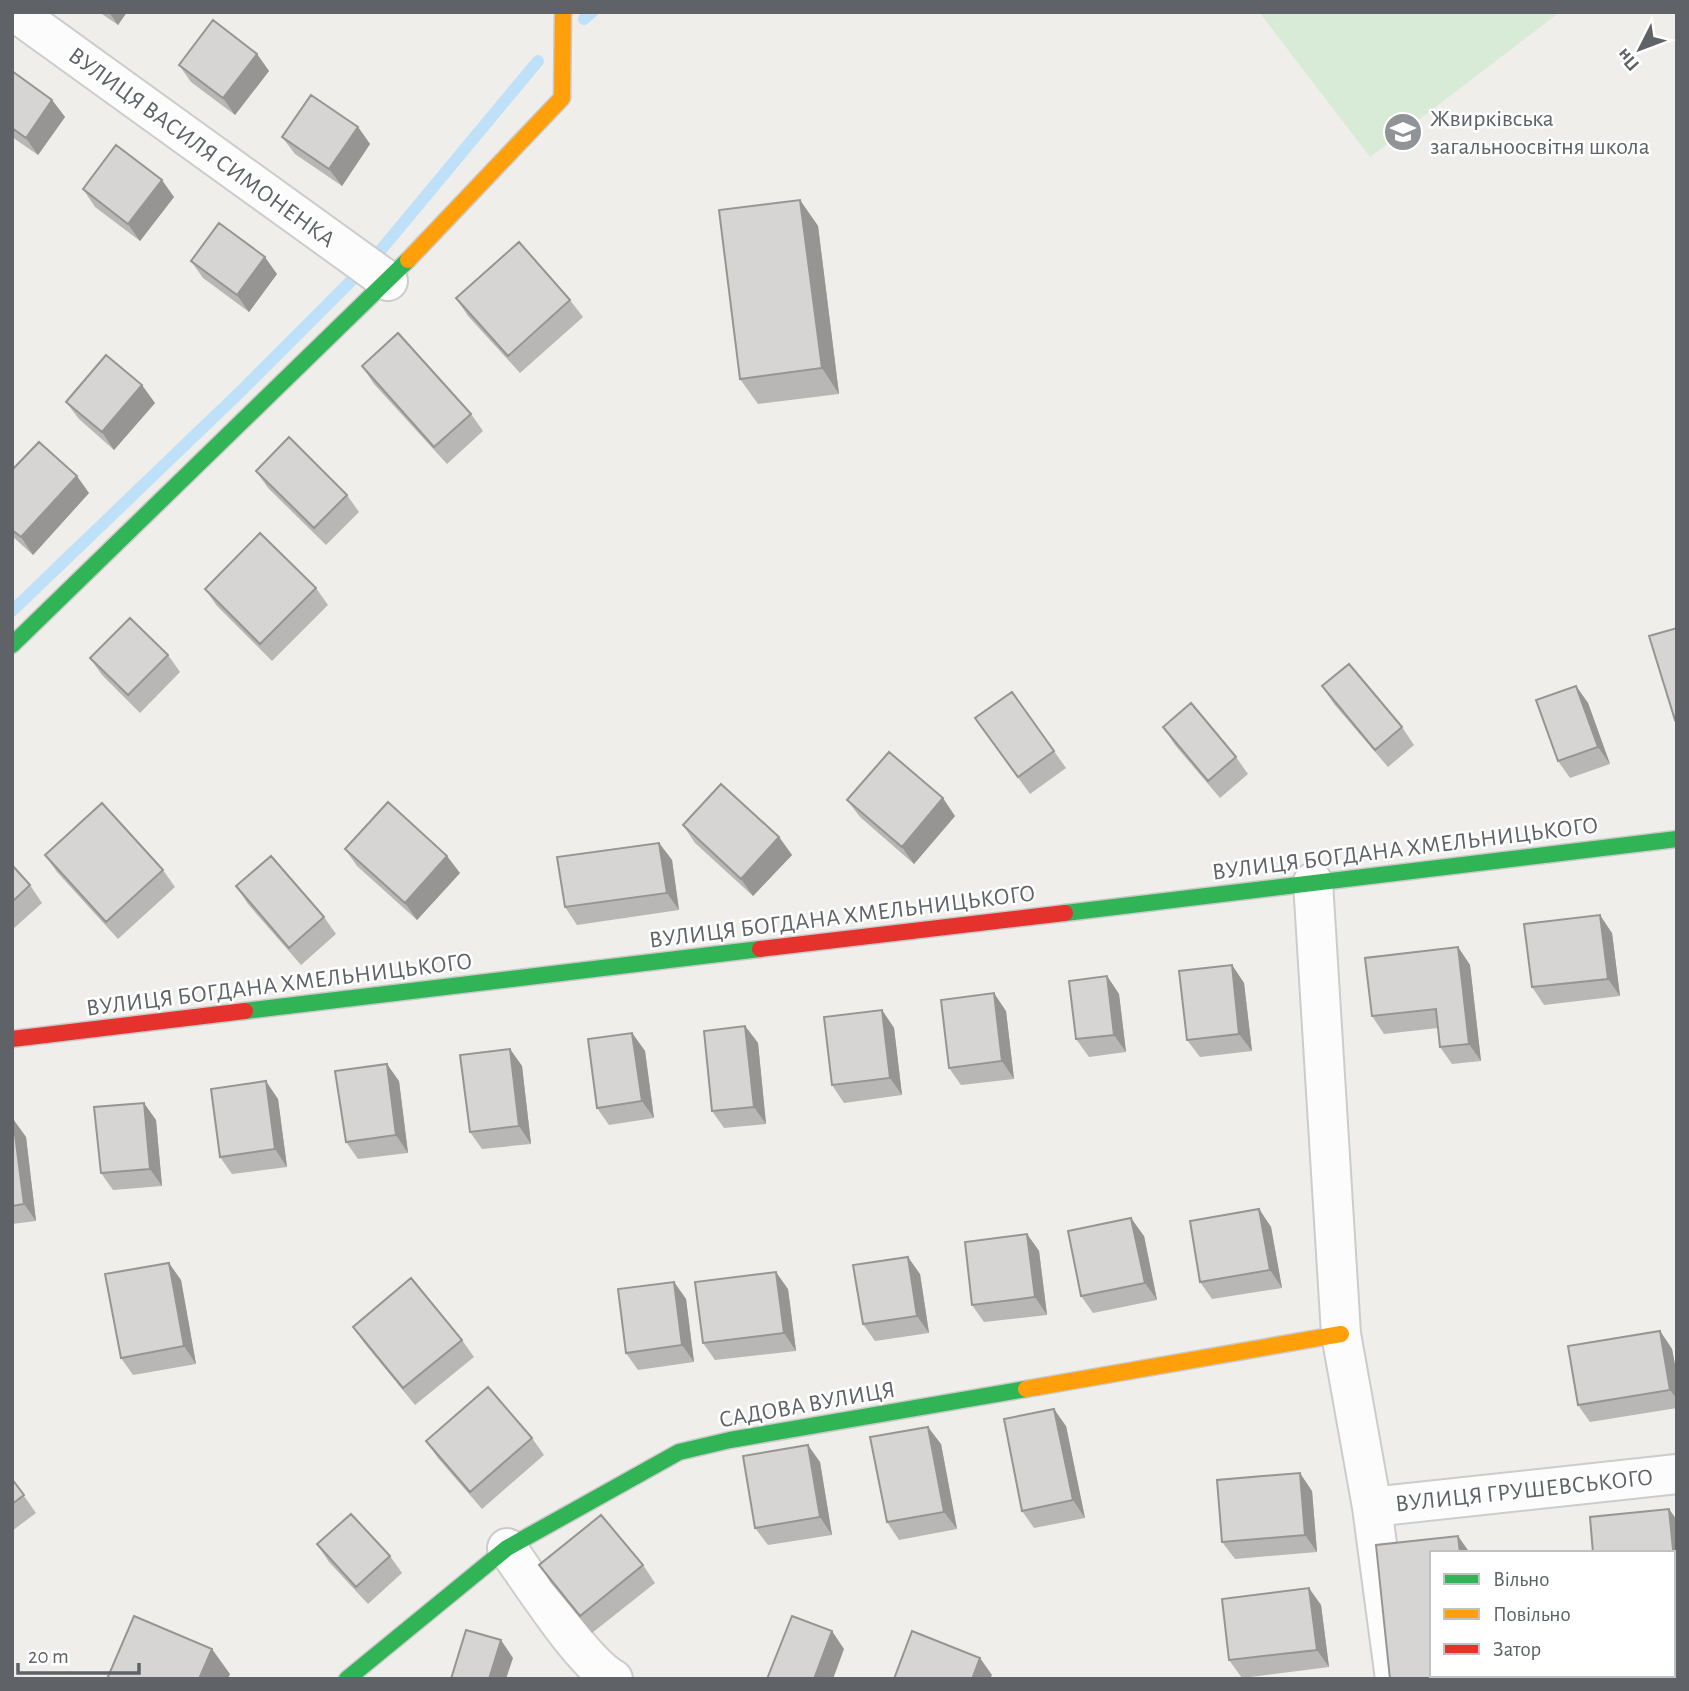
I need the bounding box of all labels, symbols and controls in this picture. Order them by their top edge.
north arrow [1605,14,1675,84]
street label: ВУЛИЦЯ ВАСИЛЯ СИМОНЕНКА [64,43,339,252]
text: Пн [1614,44,1643,74]
place label: Жвирківська загальноосвітня школа [1430,107,1650,159]
school or university icon: Жвирківська загальноосвітня школа [1382,111,1424,153]
street label: ВУЛИЦЯ БОГДАНА ХМЕЛЬНИЦЬКОГО [1211,813,1600,885]
street label: ВУЛИЦЯ БОГДАНА ХМЕЛЬНИЦЬКОГО [648,881,1037,953]
street label: ВУЛИЦЯ БОГДАНА ХМЕЛЬНИЦЬКОГО [85,949,474,1021]
street label: САДОВА ВУЛИЦЯ [717,1378,897,1432]
street label: ВУЛИЦЯ ГРУШЕВСЬКОГО [1394,1466,1654,1516]
legend [1430,1551,1675,1677]
text: Вільно [1493,1569,1549,1590]
text: Повільно [1493,1604,1571,1625]
scale bar [18,1632,138,1676]
text: Затор [1493,1639,1541,1660]
text: 20 m [28,1646,69,1667]

